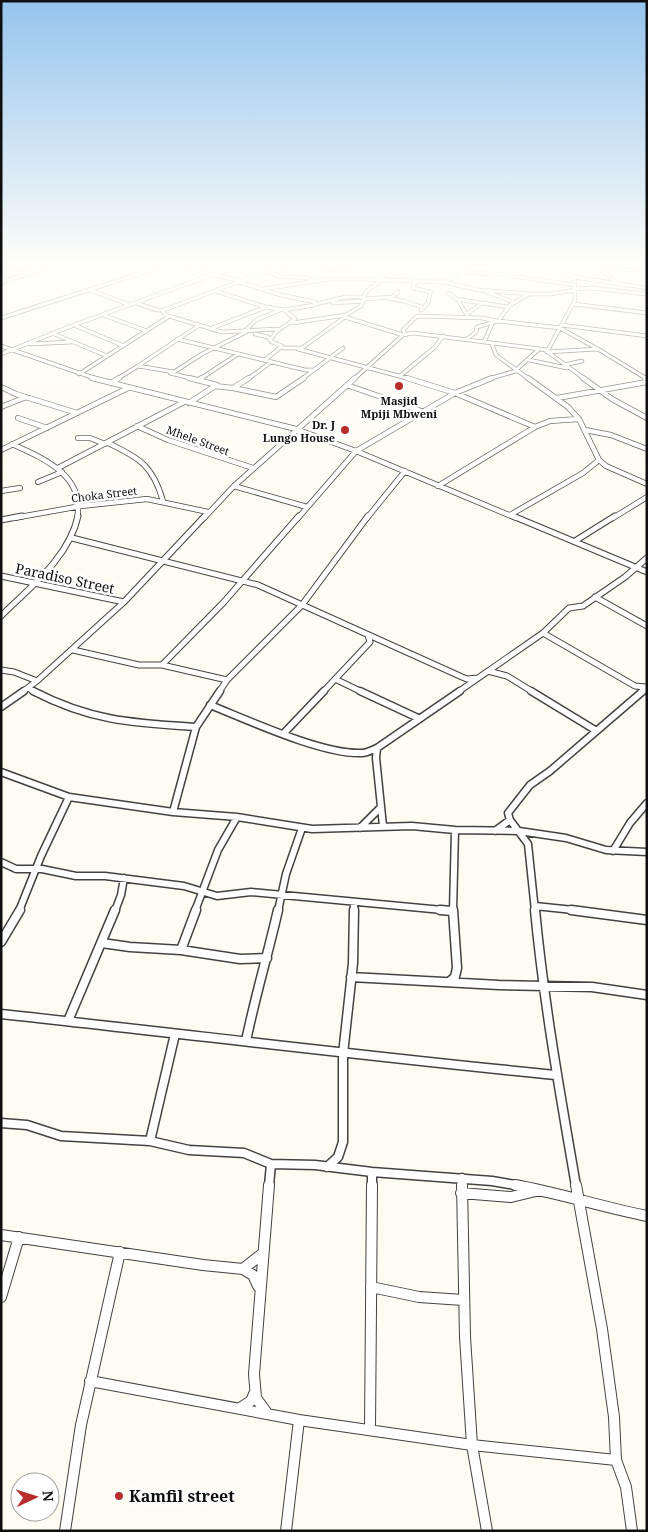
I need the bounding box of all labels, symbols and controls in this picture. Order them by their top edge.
marker: Masjid Mpiji Mbweni [393,380,405,392]
place label: Masjid Mpiji Mbweni [361,393,437,421]
place label: Dr. J Lungo House [263,417,336,445]
street label: Mhele Street [164,422,232,458]
marker: Dr. J Lungo House [339,424,351,436]
street label: Choka Street [70,483,138,505]
street label: Paradiso Street [14,558,116,598]
north arrow [10,1472,60,1522]
place label: Kamfil street [129,1485,235,1507]
text: N [39,1490,58,1502]
marker: Kamfil street [113,1490,125,1502]

